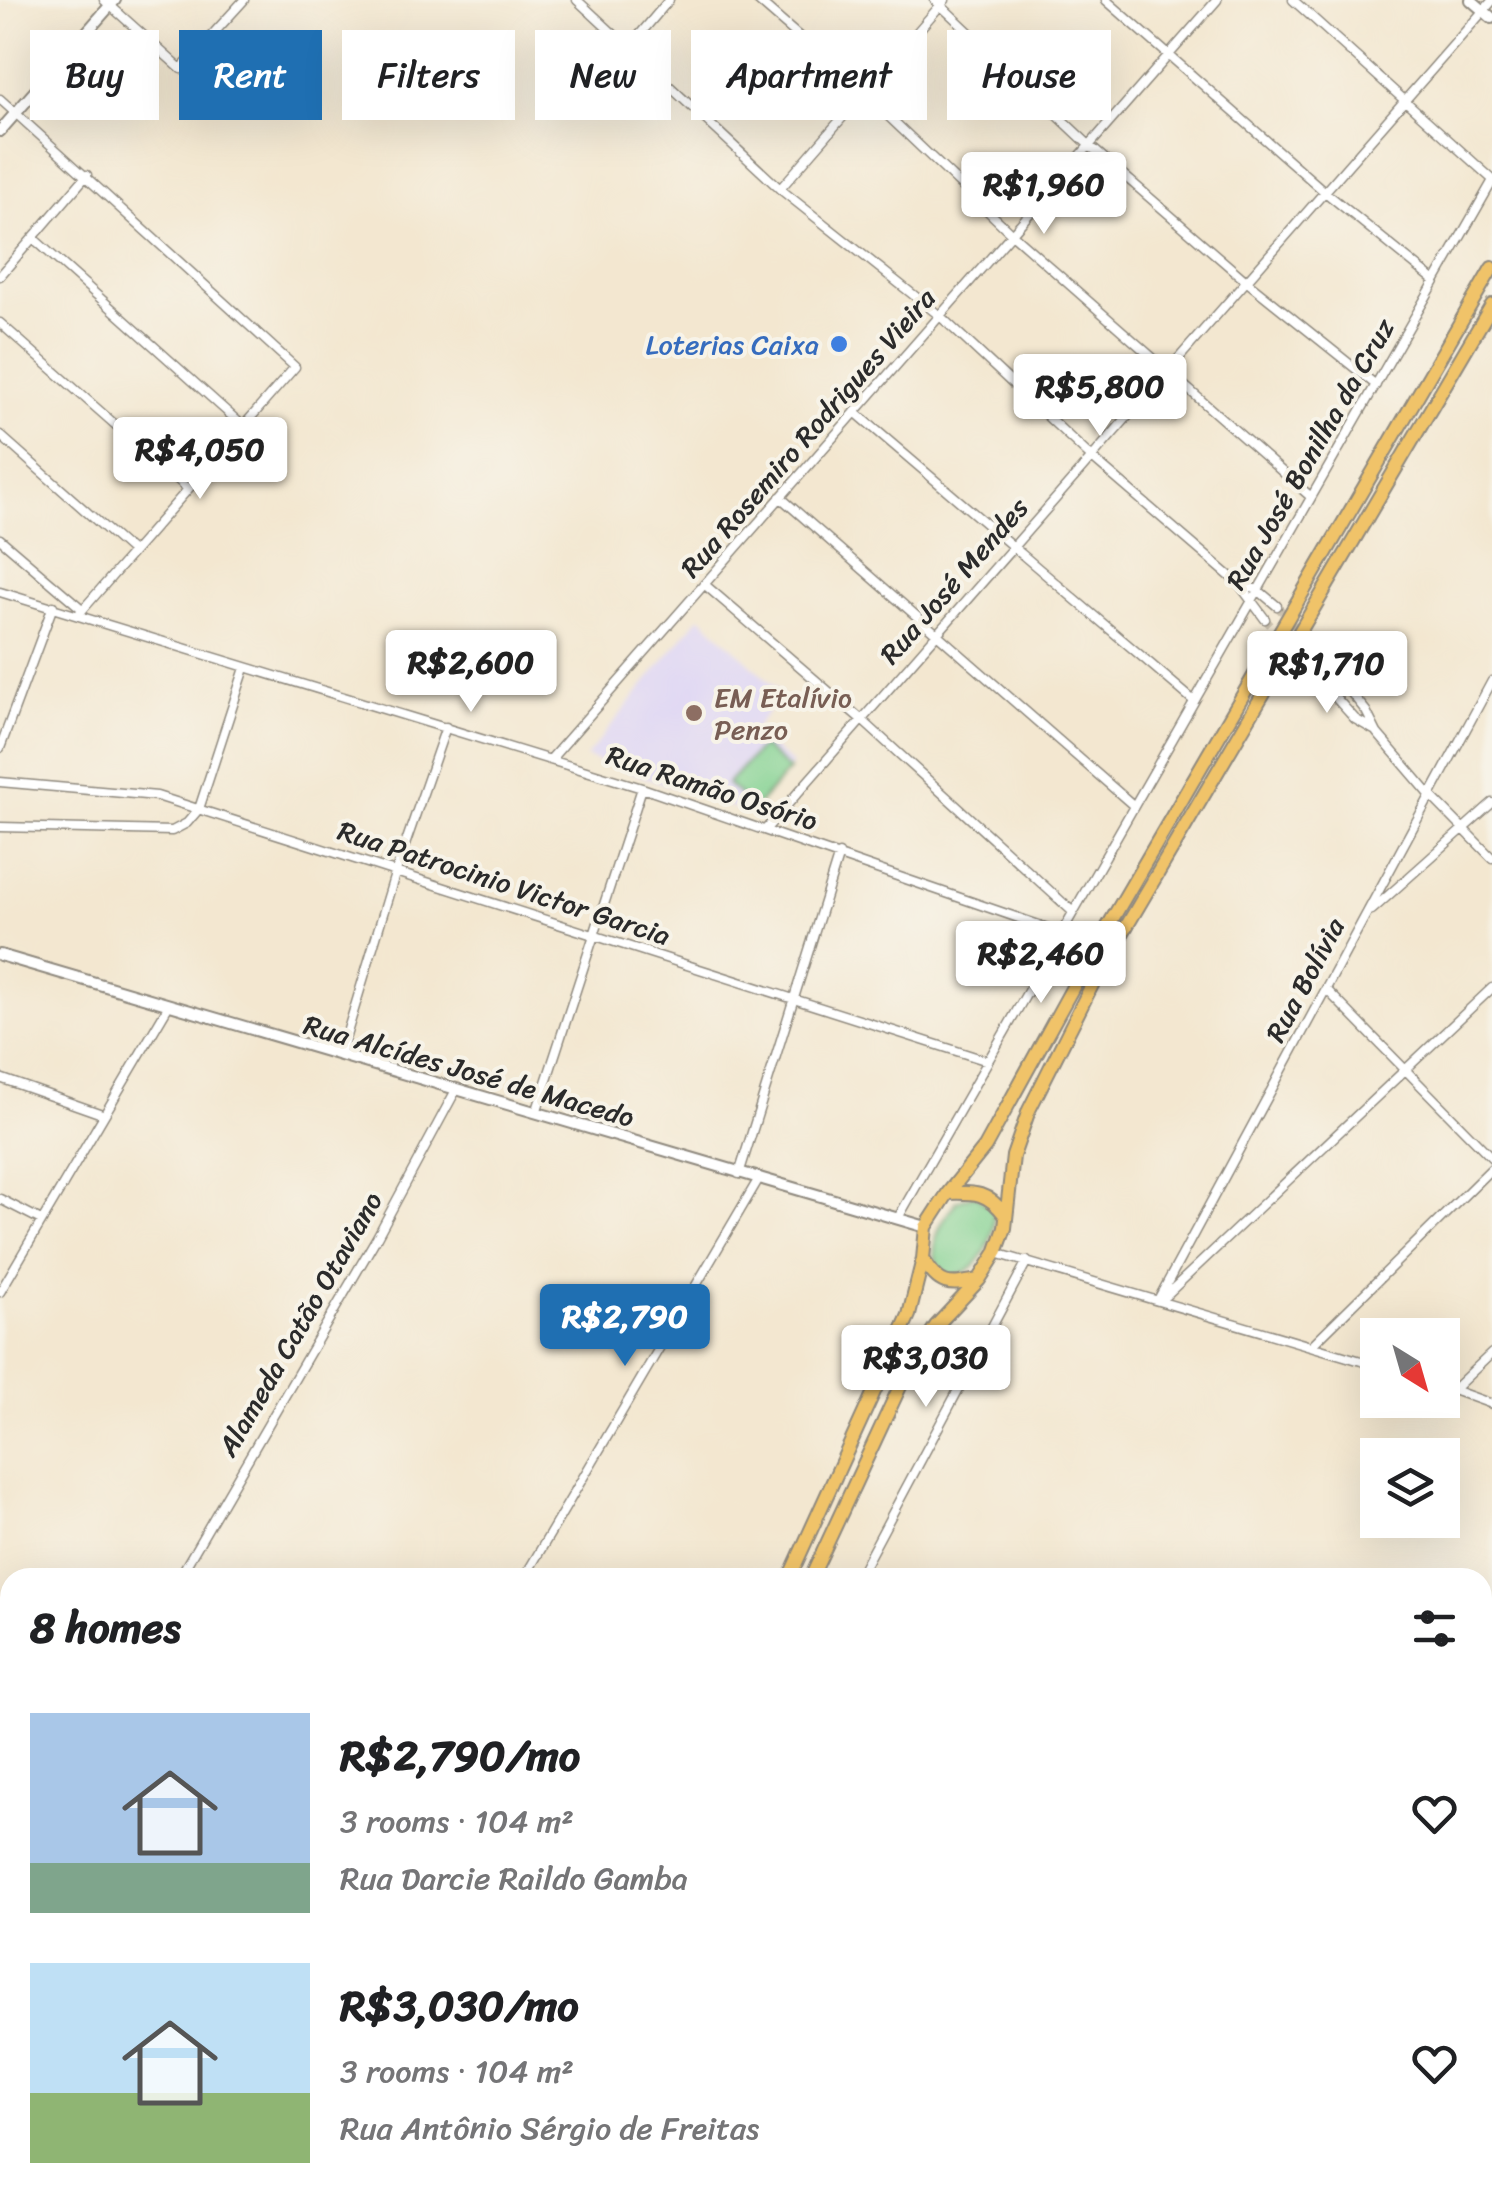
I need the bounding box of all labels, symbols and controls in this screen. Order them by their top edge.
chip: Buy [30,30,159,120]
chip: Rent [179,30,322,120]
chip: Filters [342,30,515,120]
chip: New [535,30,671,120]
chip: Apartment [691,30,927,120]
chip: House [947,30,1111,120]
pin: R$1,960 [952,152,1136,237]
text: R$1,960 [983,156,1105,213]
street label: Rua Rosemiro Rodrigues Vieira [668,276,949,589]
street label: Rua José Bonilha da Cruz [1212,308,1408,599]
place label: Loterias Caixa [646,320,819,369]
marker: Loterias Caixa [828,333,850,355]
pin: R$5,800 [1008,354,1192,439]
text: R$5,800 [1036,358,1164,415]
pin: R$4,050 [108,417,292,502]
text: R$4,050 [135,421,265,478]
street label: Rua José Mendes [867,486,1041,676]
pin: R$2,600 [379,630,563,715]
pin: R$1,710 [1235,631,1419,716]
text: R$2,600 [408,634,534,691]
text: R$1,710 [1269,635,1385,692]
place label: EM Etalívio Penzo [714,673,852,754]
marker: EM Etalívio Penzo [683,702,705,724]
street label: Rua Ramão Osório [600,731,824,845]
street label: Rua Patrocinio Victor Garcia [331,806,677,960]
street label: Rua Bolívia [1252,908,1359,1051]
pin: R$2,460 [949,921,1133,1006]
text: R$2,460 [978,925,1104,982]
street label: Rua Alcídes José de Macedo [298,1000,640,1142]
street label: Alameda Catão Otaviano [203,1182,396,1467]
pin: R$2,790 [533,1284,717,1369]
text: R$2,790 [562,1288,688,1345]
north arrow [1360,1318,1460,1418]
map controls [1360,1318,1460,1538]
pin: R$3,030 [834,1325,1018,1410]
text: R$3,030 [863,1329,989,1386]
button: layers [1360,1438,1460,1538]
text: 8 homes [30,1591,181,1665]
icon: filters [1407,1601,1462,1656]
text: R$2,790/mo [340,1719,580,1793]
icon: home [110,1753,230,1873]
icon: heart [1407,1786,1462,1841]
text: 3 rooms · 104 m² [340,1793,574,1850]
text: Rua Darcie Raildo Gamba [340,1850,688,1907]
text: R$3,030/mo [340,1969,579,2043]
icon: home [110,2003,230,2123]
icon: heart [1407,2036,1462,2091]
text: 3 rooms · 104 m² [340,2043,574,2100]
text: Rua Antônio Sérgio de Freitas [340,2100,759,2157]

